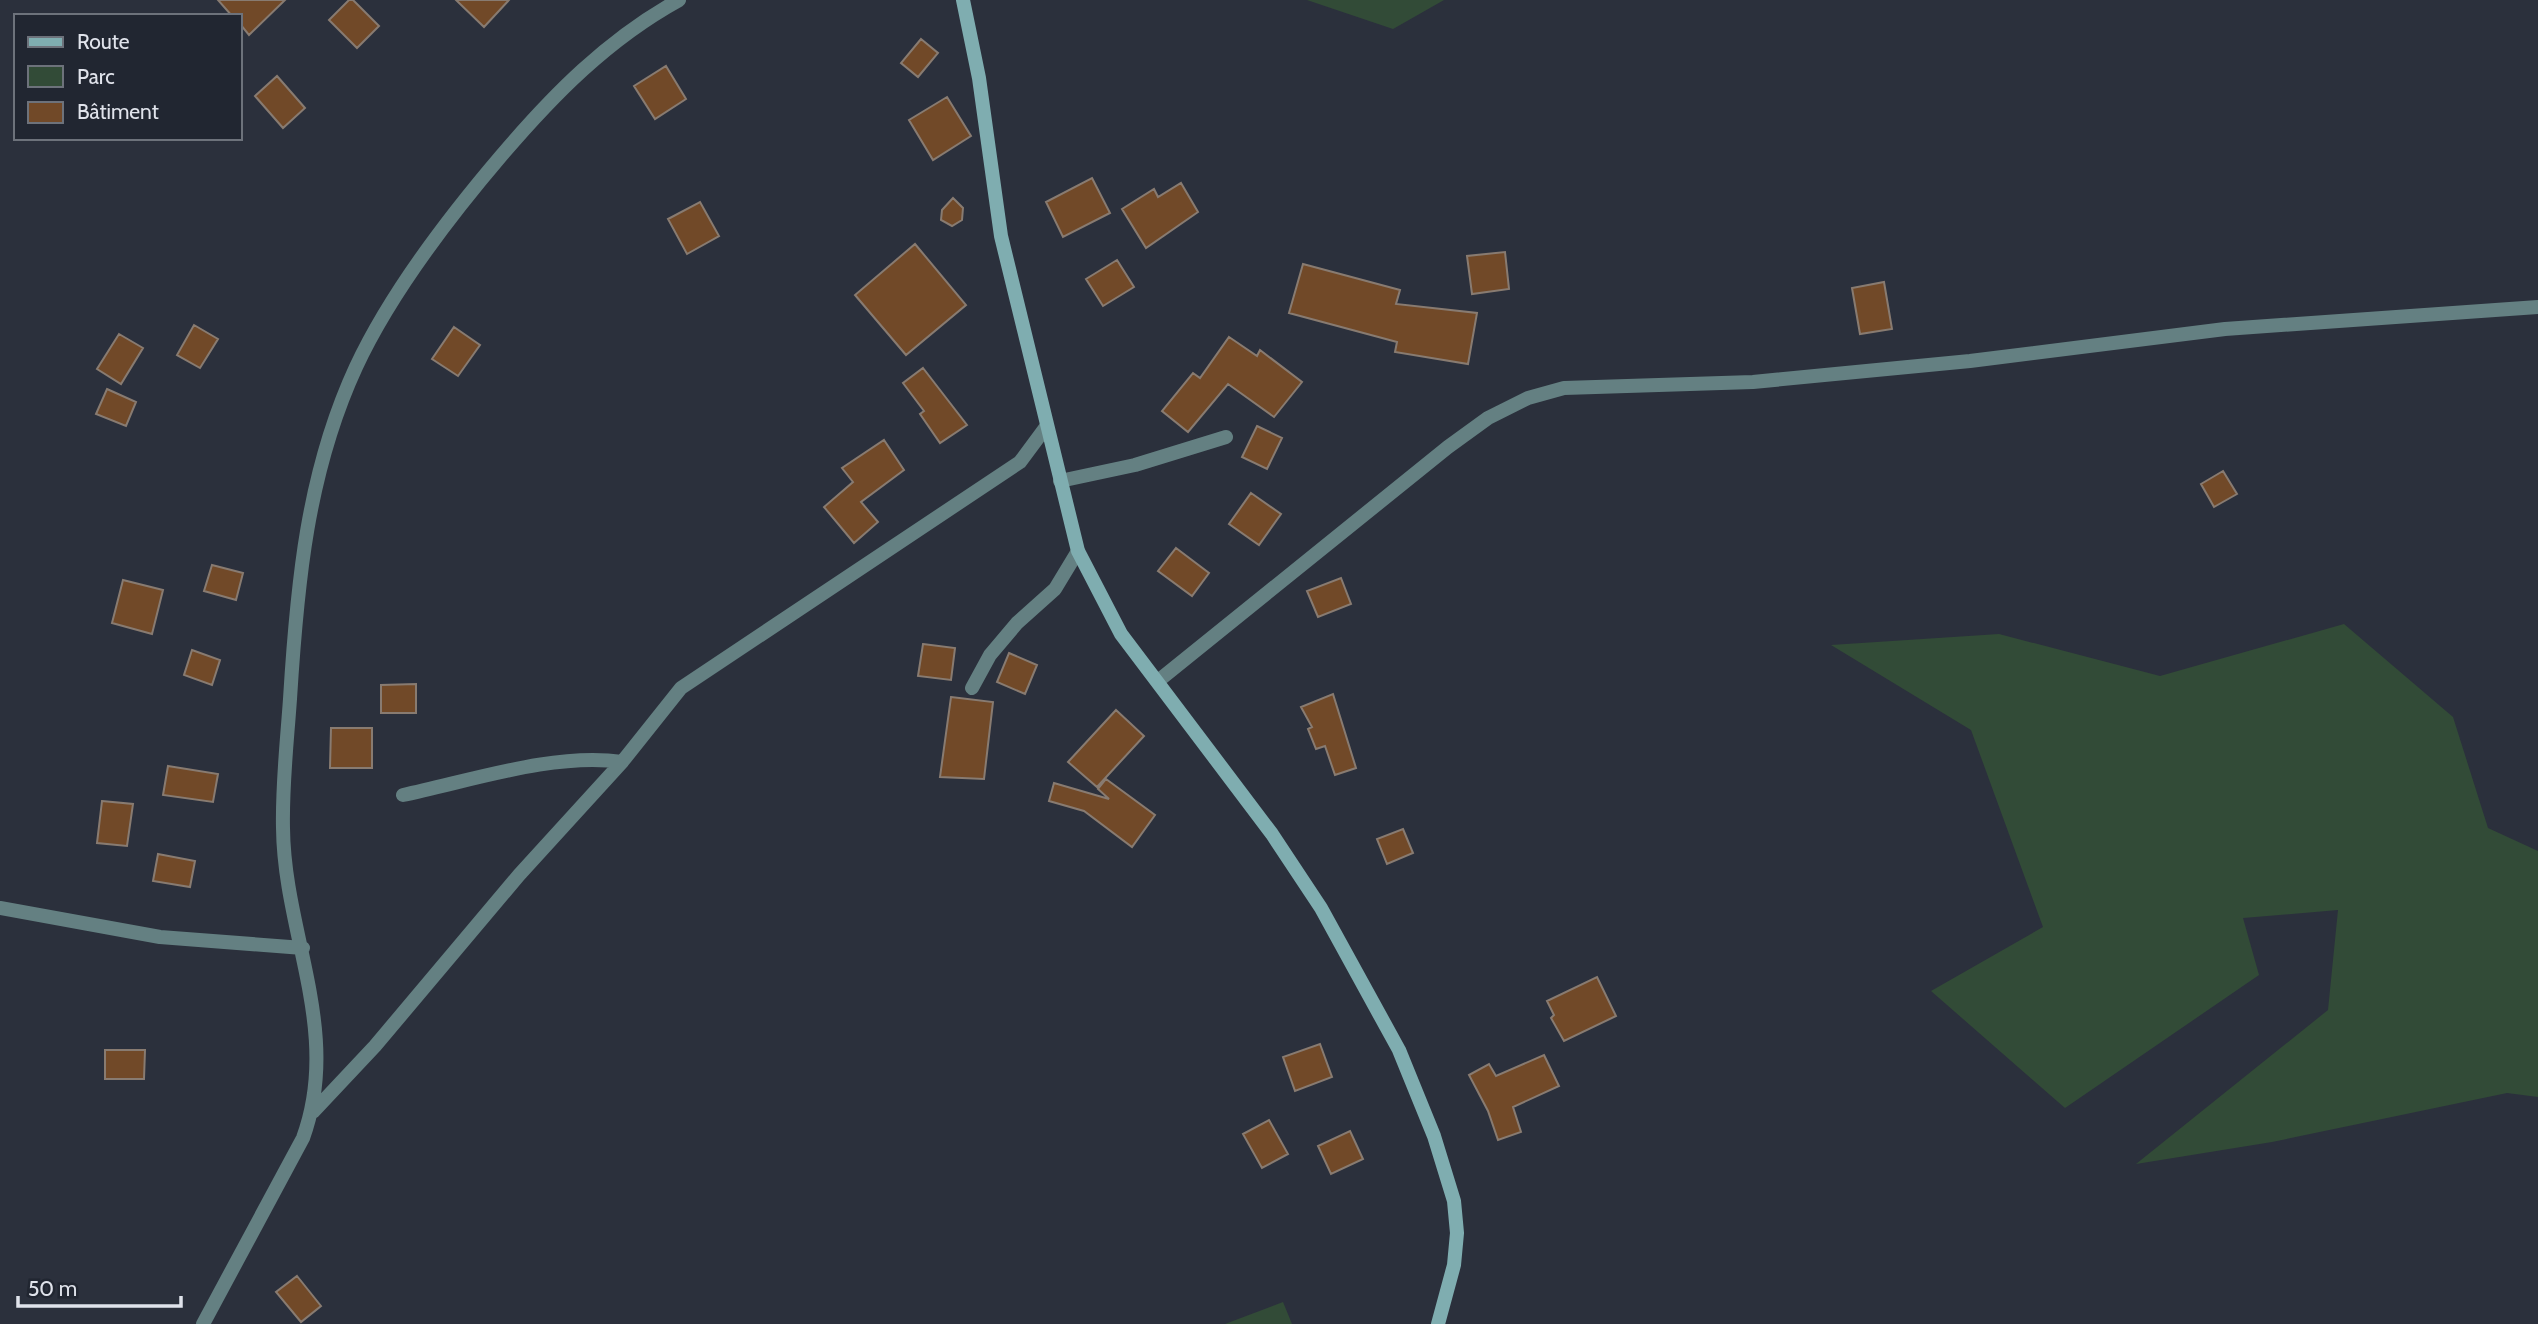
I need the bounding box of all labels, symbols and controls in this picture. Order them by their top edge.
legend [14,14,242,140]
text: Route [77,29,130,54]
text: Parc [77,64,115,89]
text: Bâtiment [77,99,159,124]
scale bar [18,1264,180,1308]
text: 50 m [28,1276,77,1301]

